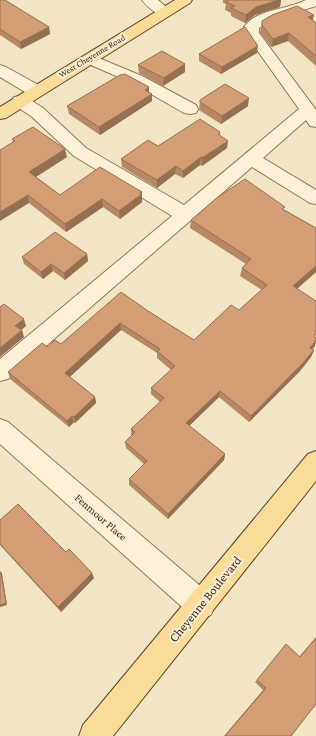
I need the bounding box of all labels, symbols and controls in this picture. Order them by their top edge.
street label: West Cheyenne Road [57,32,127,80]
street label: Fenmoor Place [73,491,129,543]
street label: Cheyenne Boulevard [166,553,244,645]

